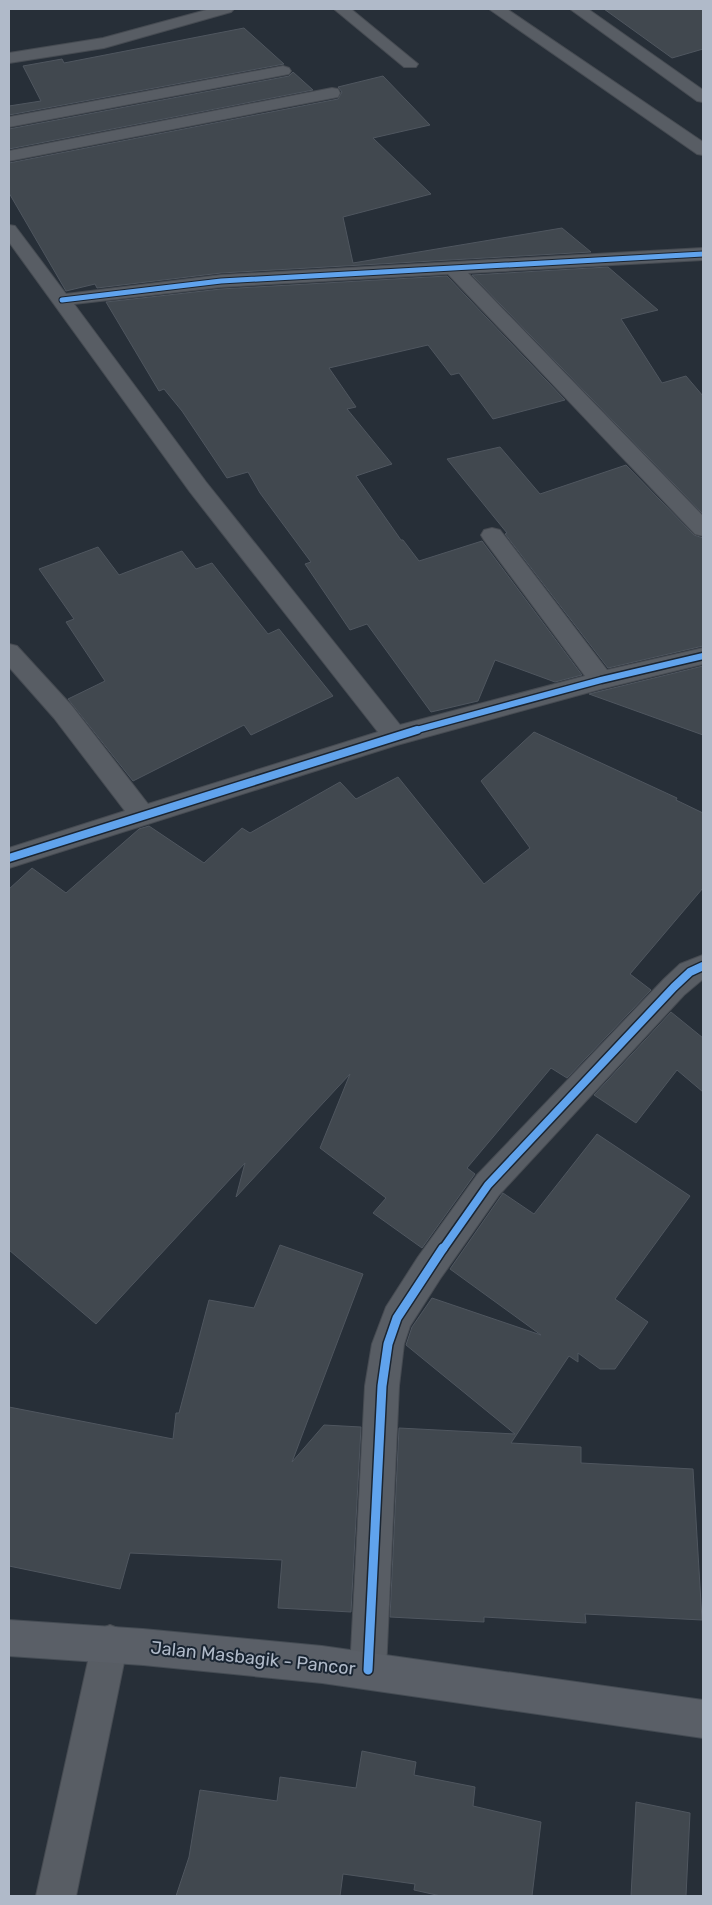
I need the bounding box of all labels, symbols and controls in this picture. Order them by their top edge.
street label: Jalan Masbagik - Pancor [149,1636,357,1680]

